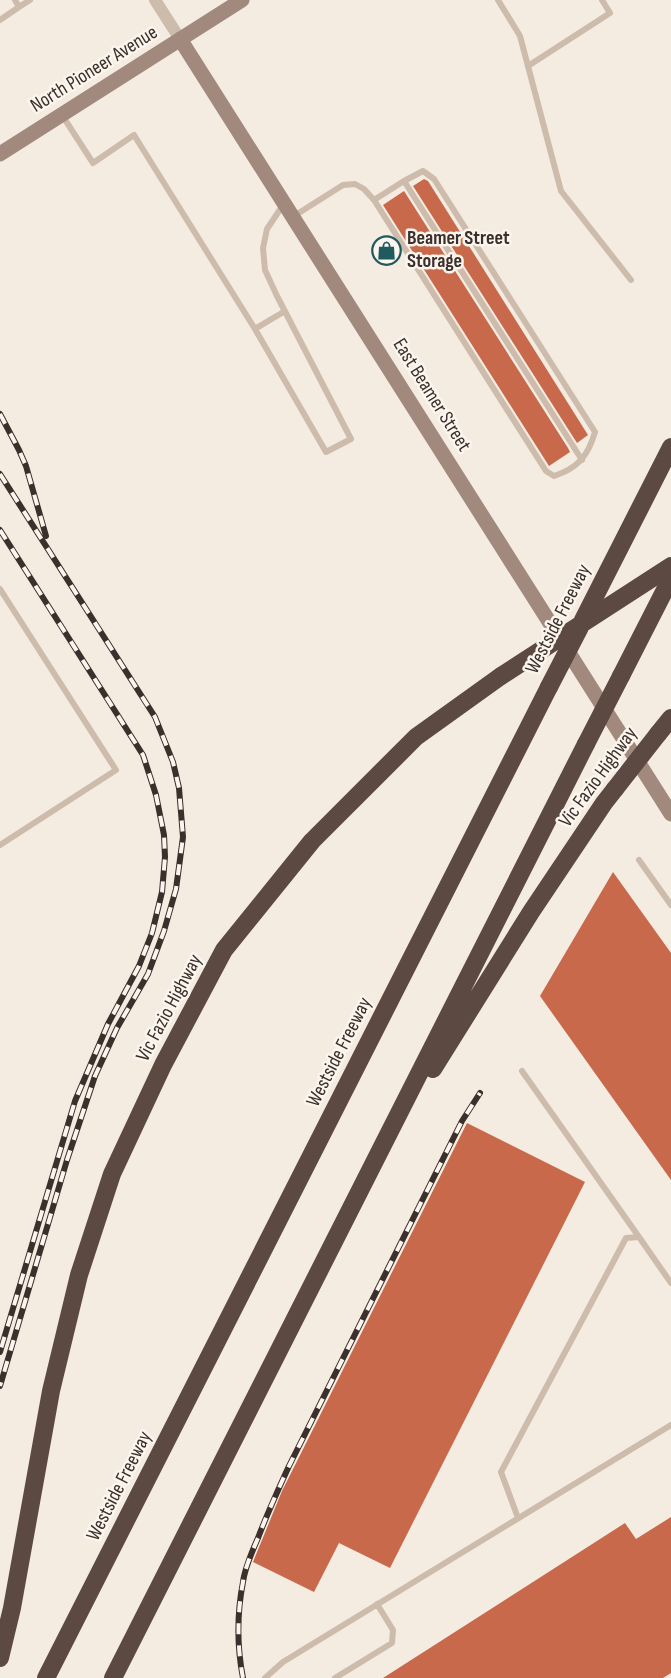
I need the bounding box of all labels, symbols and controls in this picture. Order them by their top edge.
street label: North Pioneer Avenue [26,20,162,118]
place label: Beamer Street Storage [407,226,510,273]
shop icon: Beamer Street Storage [370,234,402,266]
street label: East Beamer Street [388,334,476,456]
street label: Westside Freeway [520,560,596,678]
street label: Vic Fazio Highway [554,722,643,832]
street label: Vic Fazio Highway [131,950,207,1066]
street label: Westside Freeway [301,993,377,1111]
street label: Westside Freeway [81,1427,157,1545]

